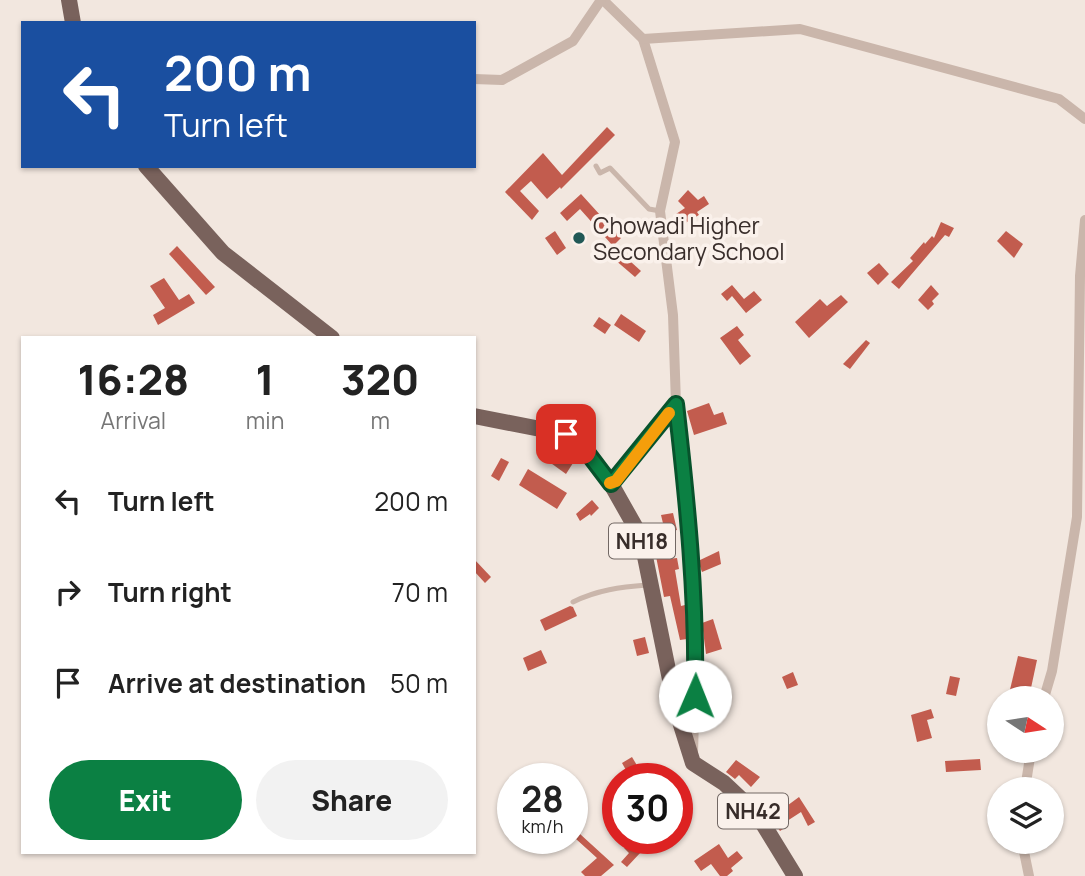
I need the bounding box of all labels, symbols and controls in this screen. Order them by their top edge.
text: 200 m [164,39,312,106]
icon: left [49,49,140,140]
text: Turn left [164,103,288,147]
place label: Chowadi Higher Secondary School [593,209,785,267]
marker: Chowadi Higher Secondary School [571,230,587,246]
text: 16:28 [78,350,189,408]
text: 1 [256,350,275,408]
text: 320 [341,350,419,408]
text: Arrival [101,404,166,436]
text: min [246,404,284,436]
text: m [370,404,390,436]
pin [536,404,596,464]
icon: arrive [547,415,585,453]
icon: left [49,482,87,520]
text: Turn left [108,483,215,519]
text: 200 m [374,483,448,519]
road number: NH18 [609,524,675,558]
icon: right [49,573,87,611]
text: Turn right [108,574,232,610]
text: 70 m [392,574,448,610]
position arrow [658,659,732,733]
icon: arrive [49,664,87,702]
text: Arrive at destination [108,665,366,701]
text: 50 m [390,665,448,701]
north arrow [987,686,1064,763]
map controls [987,686,1064,854]
button: Exit [49,760,242,840]
button: Share [256,760,448,840]
speed limit sign: 30 [602,763,693,854]
text: 28 [521,775,564,823]
button: layers [987,777,1064,854]
road number: NH42 [718,794,788,828]
text: km/h [522,814,563,838]

